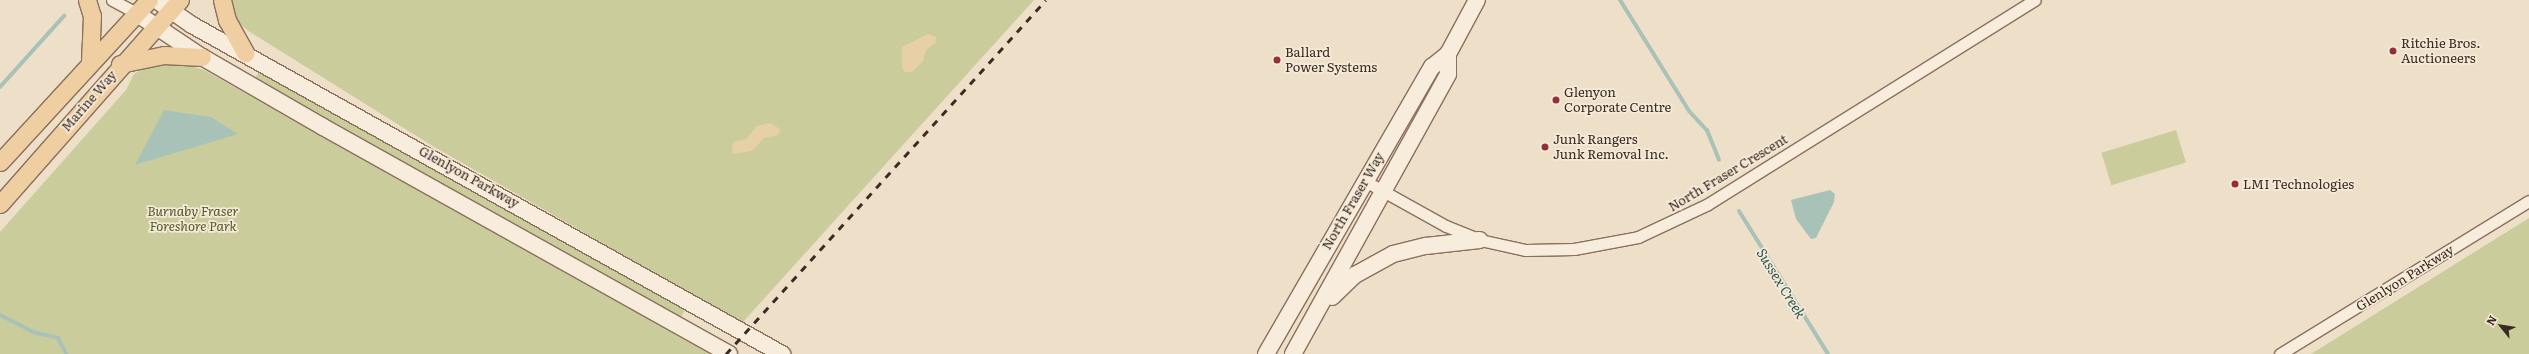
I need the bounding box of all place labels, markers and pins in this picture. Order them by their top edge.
place label: Ritchie Bros. Auctioneers [2401,36,2480,67]
place label: Ballard Power Systems [1285,45,1377,76]
marker: Ritchie Bros. Auctioneers [2388,46,2398,56]
marker: Ballard Power Systems [1272,55,1282,65]
place label: Glenyon Corporate Centre [1564,85,1671,116]
marker: Glenyon Corporate Centre [1551,95,1561,105]
place label: Junk Rangers Junk Removal Inc. [1553,132,1669,163]
marker: Junk Rangers Junk Removal Inc. [1540,142,1550,152]
place label: LMI Technologies [2243,176,2354,192]
marker: LMI Technologies [2230,179,2240,189]

